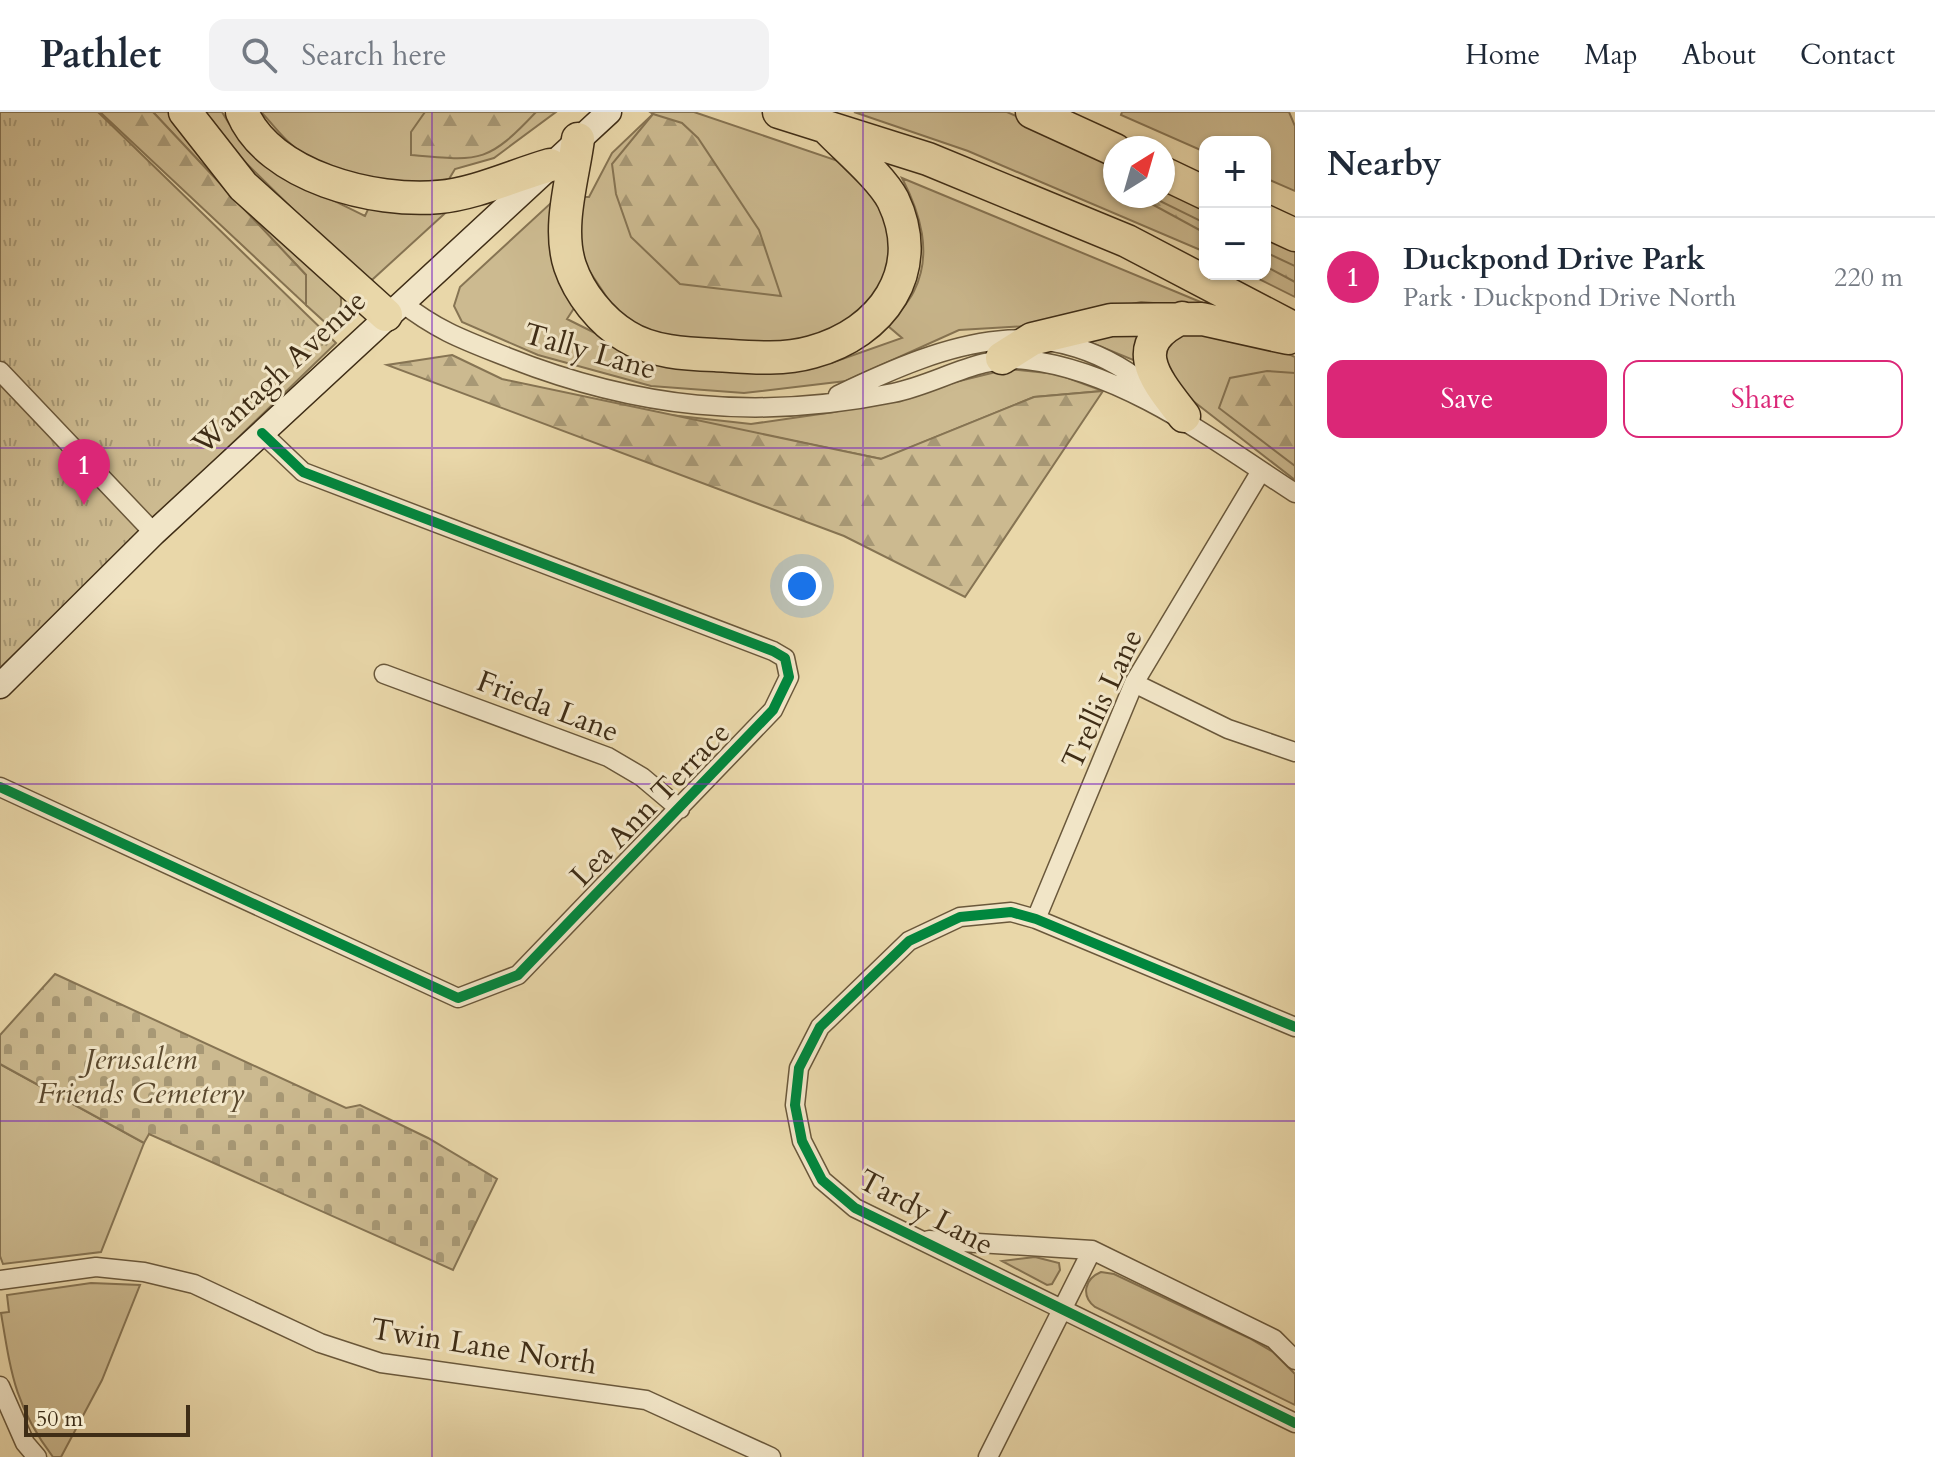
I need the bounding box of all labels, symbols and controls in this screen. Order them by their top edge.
search box [209,19,769,91]
text: Pathlet [40,29,161,81]
icon: search [237,33,281,77]
text: Search here [301,35,447,76]
text: Home [1465,36,1540,74]
text: Map [1584,36,1638,74]
text: About [1682,36,1756,74]
text: Contact [1800,36,1895,74]
north arrow [1103,136,1175,208]
map controls [1199,136,1271,280]
button: + [1199,136,1271,208]
text: Nearby [1327,141,1442,187]
button: − [1199,208,1271,280]
text: Duckpond Drive Park [1403,239,1705,280]
text: 1 [1346,260,1360,295]
text: 220 m [1834,260,1903,295]
text: Park · Duckpond Drive North [1403,280,1736,315]
street label: Wantagh Avenue [183,281,375,464]
street label: Tally Lane [519,313,661,390]
button: Save [1327,360,1607,438]
button: Share [1623,360,1903,438]
pin: 1 [58,439,110,505]
your location [782,566,822,606]
street label: Trellis Lane [1052,623,1153,776]
street label: Frieda Lane [471,661,625,752]
street label: Lea Ann Terrace [561,713,739,896]
park label: Jerusalem Friends Cemetery [37,1039,245,1114]
street label: Tardy Lane [851,1160,1001,1265]
street label: Twin Lane North [368,1308,600,1385]
scale bar [24,1401,190,1437]
text: 50 m [36,1404,83,1434]

